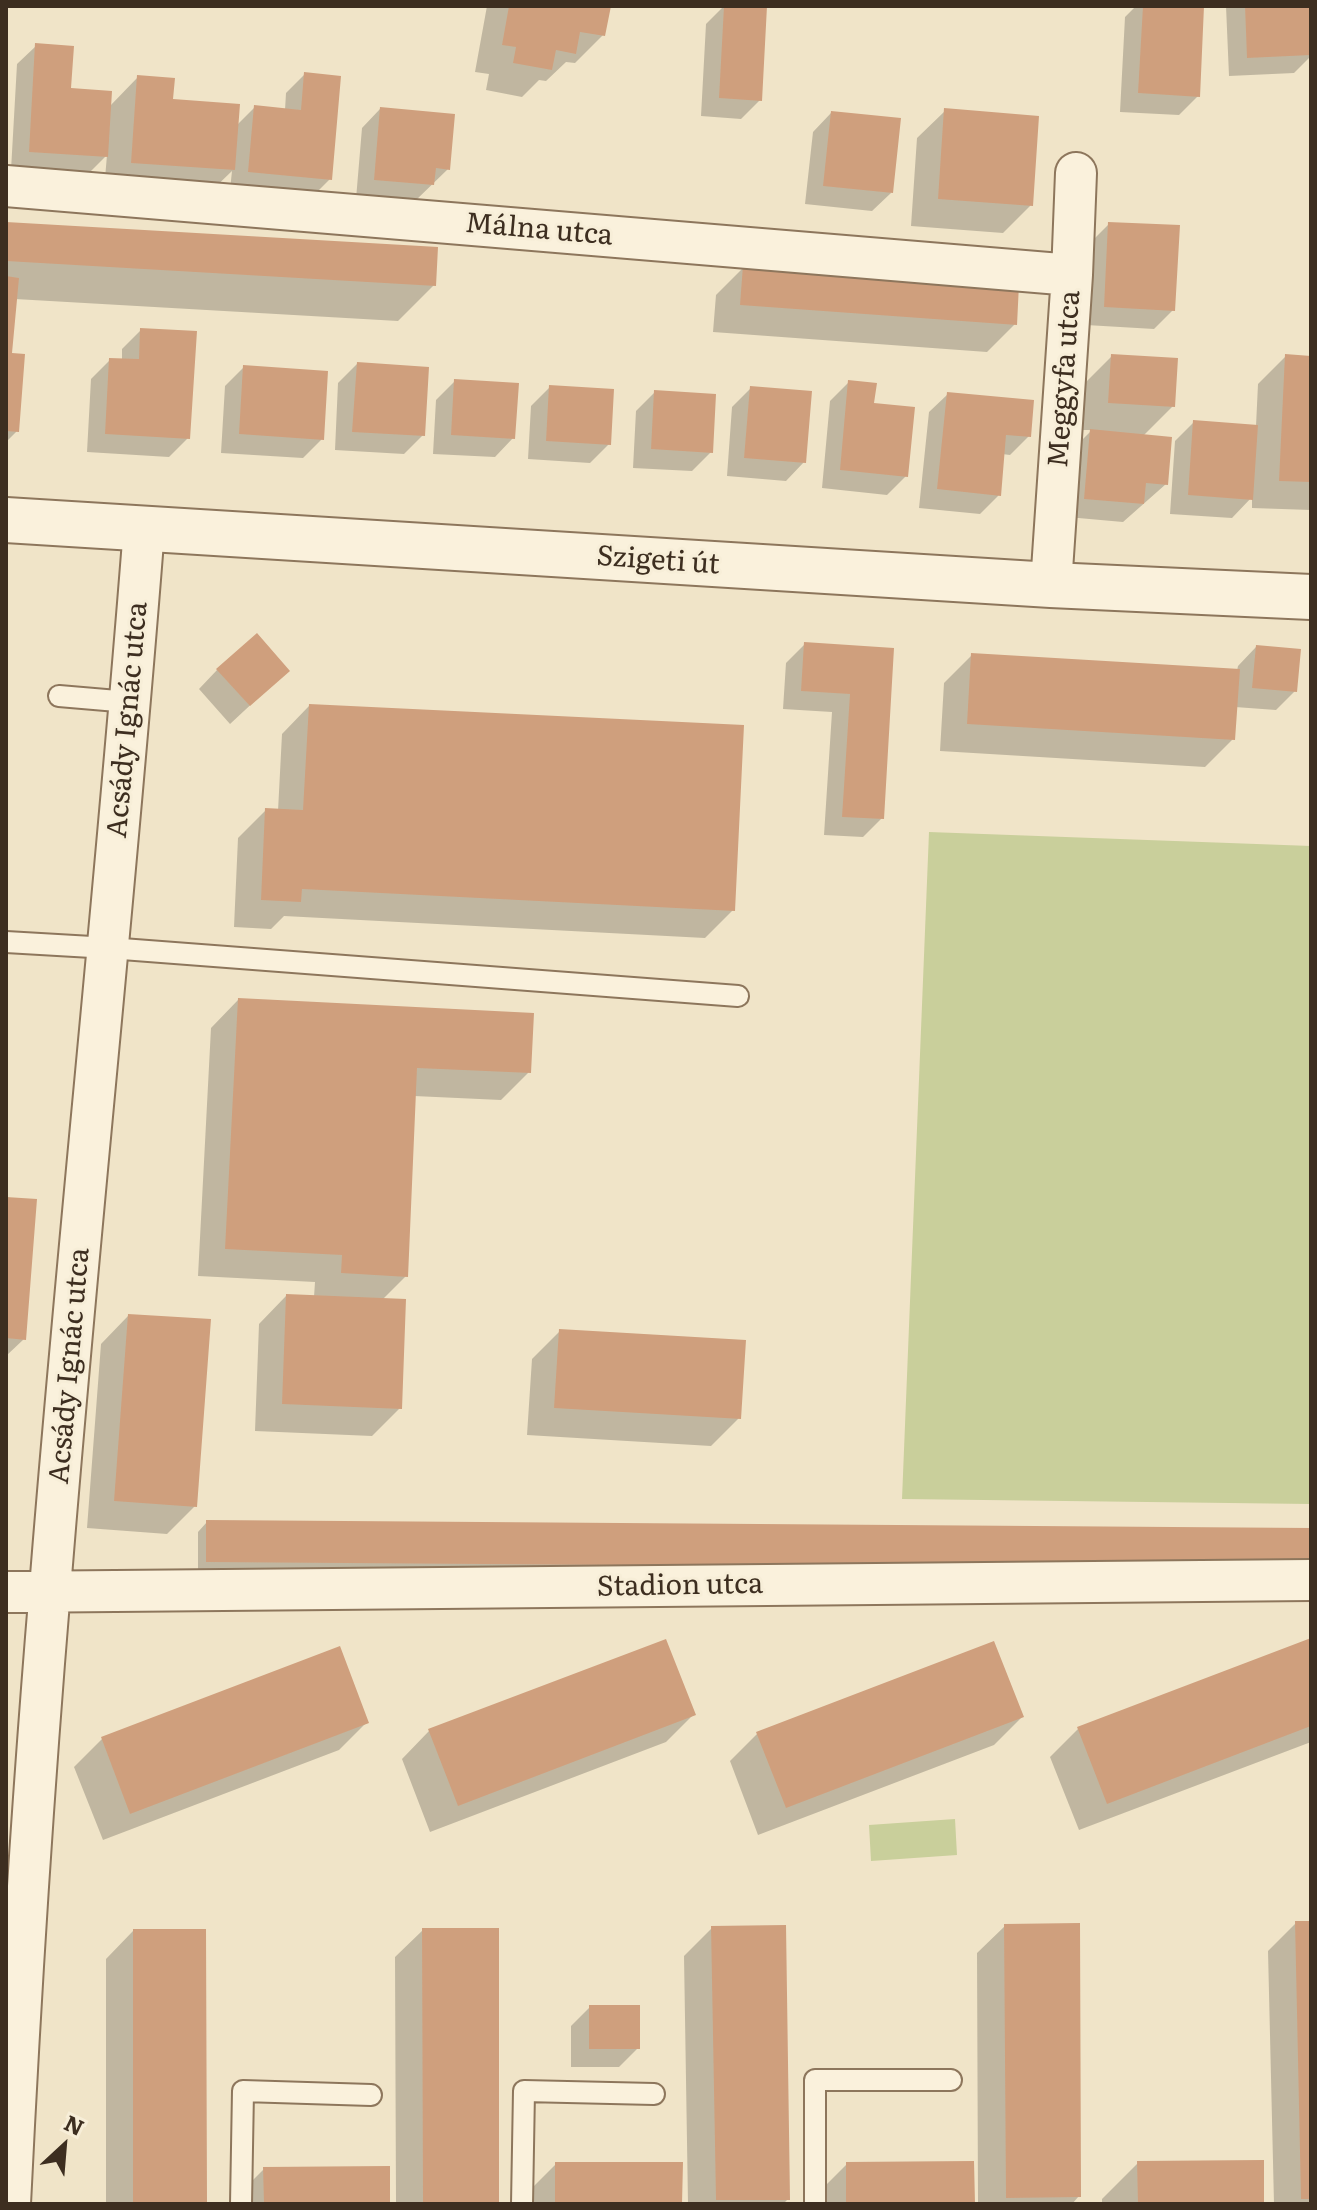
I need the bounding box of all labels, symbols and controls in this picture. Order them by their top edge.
street label: Málna utca [464,207,614,253]
street label: Meggyfa utca [1042,289,1088,469]
street label: Szigeti út [595,540,721,582]
street label: Acsády Ignác utca [101,600,155,840]
street label: Acsády Ignác utca [43,1246,97,1486]
street label: Stadion utca [597,1568,763,1604]
text: N [59,2105,90,2143]
north arrow [24,2106,104,2186]

